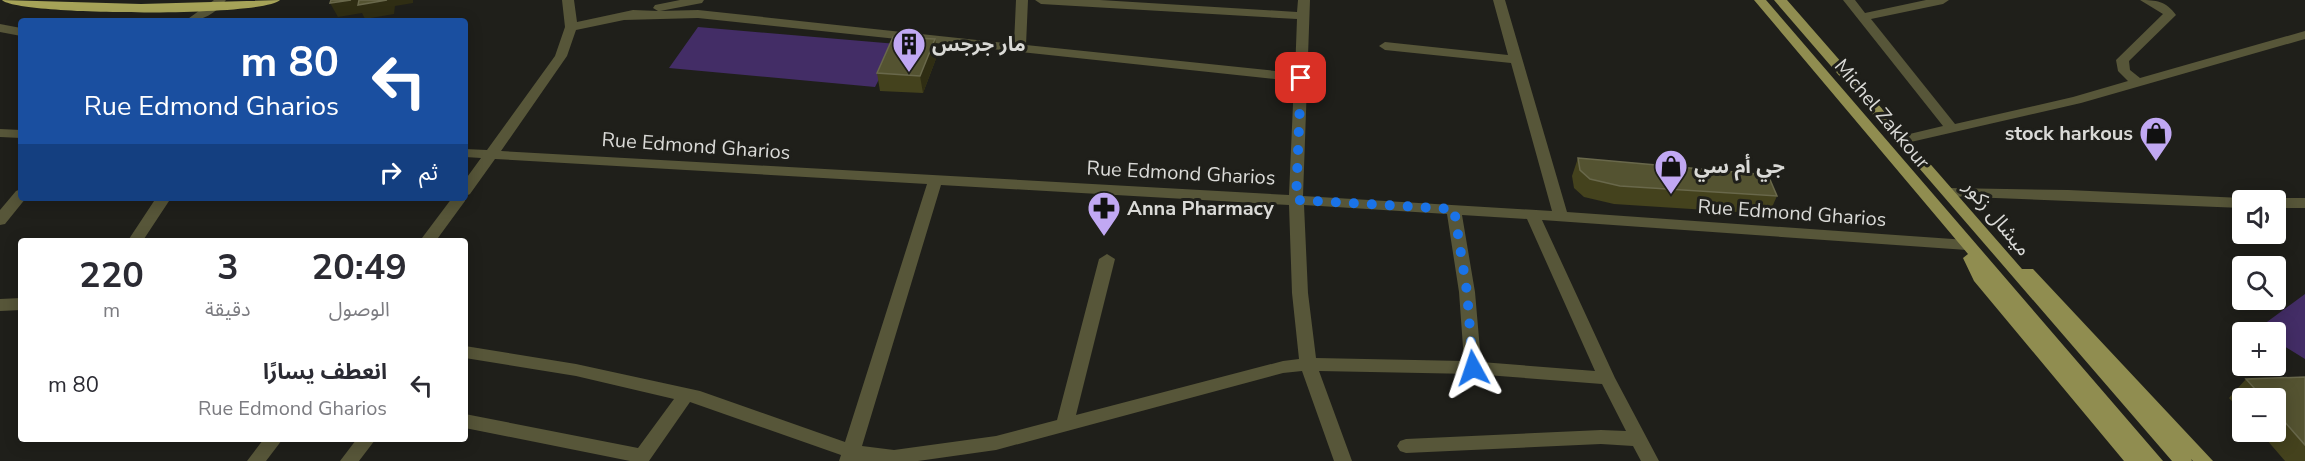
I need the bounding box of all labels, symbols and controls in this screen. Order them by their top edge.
building icon: مار جرجس [891,26,927,73]
place label: مار جرجس [932,31,1026,58]
text: 80 m [240,34,339,91]
icon: left [360,42,438,120]
pin [1275,52,1326,103]
street label: Michel Zakkour [1828,53,1936,175]
icon: arrive [1284,61,1317,94]
text: Rue Edmond Gharios [84,88,339,125]
shop icon: stock harkous [2138,115,2174,162]
place label: stock harkous [2005,120,2133,147]
street label: Rue Edmond Gharios [601,126,791,166]
shop icon: جي أم سي [1653,148,1689,195]
place label: جي أم سي [1694,153,1785,182]
street label: Rue Edmond Gharios [1086,155,1276,191]
icon: right [374,156,407,189]
text: ثم [419,158,438,188]
street label: ميشال زكور [1957,174,2037,262]
pharmacy icon: Anna Pharmacy [1086,190,1122,237]
map controls [2232,190,2286,442]
button: sound [2232,190,2286,244]
street label: Rue Edmond Gharios [1697,193,1887,233]
place label: Anna Pharmacy [1127,195,1274,222]
text: 3 [217,243,239,292]
text: 20:49 [312,243,407,292]
text: 220 [79,251,144,300]
button: search [2232,256,2286,310]
text: دقيقة [205,296,251,323]
text: الوصول [329,296,390,323]
text: m [103,297,120,324]
button: + [2232,322,2286,376]
position arrow [1441,336,1505,400]
text: انعطف يسارًا [263,357,387,387]
icon: left [405,369,438,402]
text: 80 m [48,370,99,400]
button: − [2232,388,2286,442]
text: Rue Edmond Gharios [198,395,387,422]

